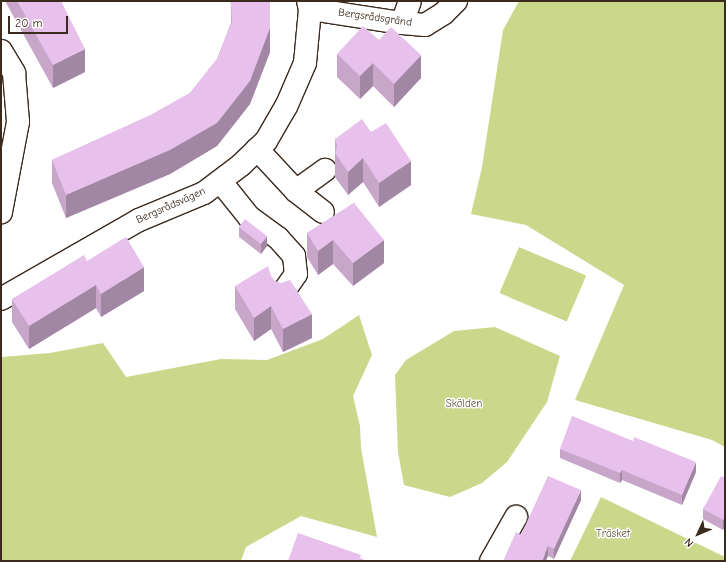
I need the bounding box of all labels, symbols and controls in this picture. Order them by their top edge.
street label: Bergsrådsgränd [337,6,413,30]
scale bar [10,8,70,34]
text: 20 m [15,16,43,30]
street label: Bergsrådsvägen [134,185,208,227]
park label: Skölden [446,397,482,411]
north arrow [678,514,718,554]
park label: Träsket [596,527,630,541]
text: N [682,536,696,550]

